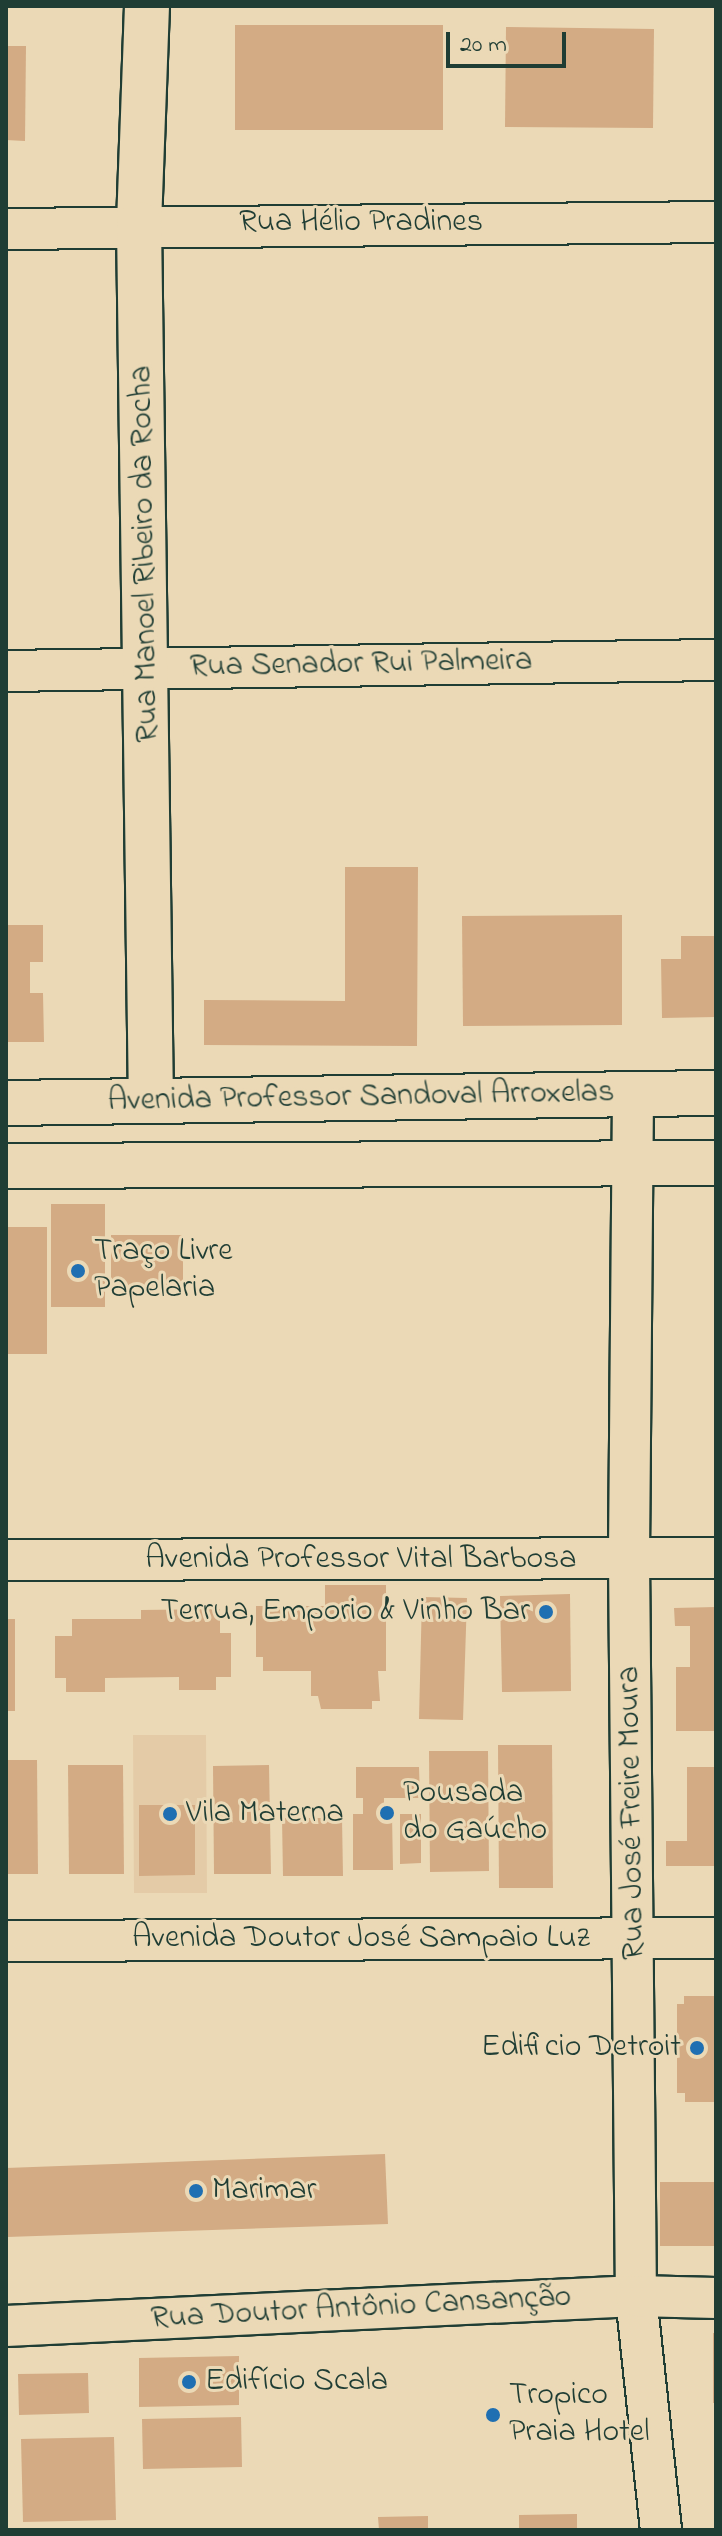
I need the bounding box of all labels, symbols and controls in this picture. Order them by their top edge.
scale bar [450,16,570,66]
text: 20 m [460,28,507,63]
street label: Rua Hélio Pradines [239,204,483,242]
street label: Rua Manoel Ribeiro da Rocha [124,365,168,743]
street label: Rua Senador Rui Palmeira [189,643,533,687]
street label: Avenida Professor Sandoval Arroxelas [107,1074,615,1122]
place label: Traço Livre Papelaria [94,1234,233,1309]
marker: Traço Livre Papelaria [69,1262,87,1280]
street label: Avenida Professor Vital Barbosa [145,1541,577,1579]
place label: Terrua, Emporio & Vinho Bar [161,1593,530,1631]
marker: Terrua, Emporio & Vinho Bar [537,1603,555,1621]
street label: Rua José Freire Moura [611,1666,655,1960]
place label: Pousada do Gaúcho [403,1776,547,1851]
place label: Vila Materna [186,1795,344,1833]
marker: Pousada do Gaúcho [378,1804,396,1822]
marker: Vila Materna [161,1805,179,1823]
street label: Avenida Doutor José Sampaio Luz [132,1920,590,1958]
place label: Edificio Detroit [481,2029,681,2067]
marker: Edificio Detroit [688,2039,706,2057]
place label: Marimar [212,2172,316,2210]
marker: Marimar [187,2182,205,2200]
street label: Rua Doutor Antônio Cansanção [150,2279,572,2339]
place label: Edifício Scala [205,2363,388,2401]
marker: Edifício Scala [180,2373,198,2391]
place label: Tropico Praia Hotel [509,2378,650,2453]
marker: Tropico Praia Hotel [484,2406,502,2424]

